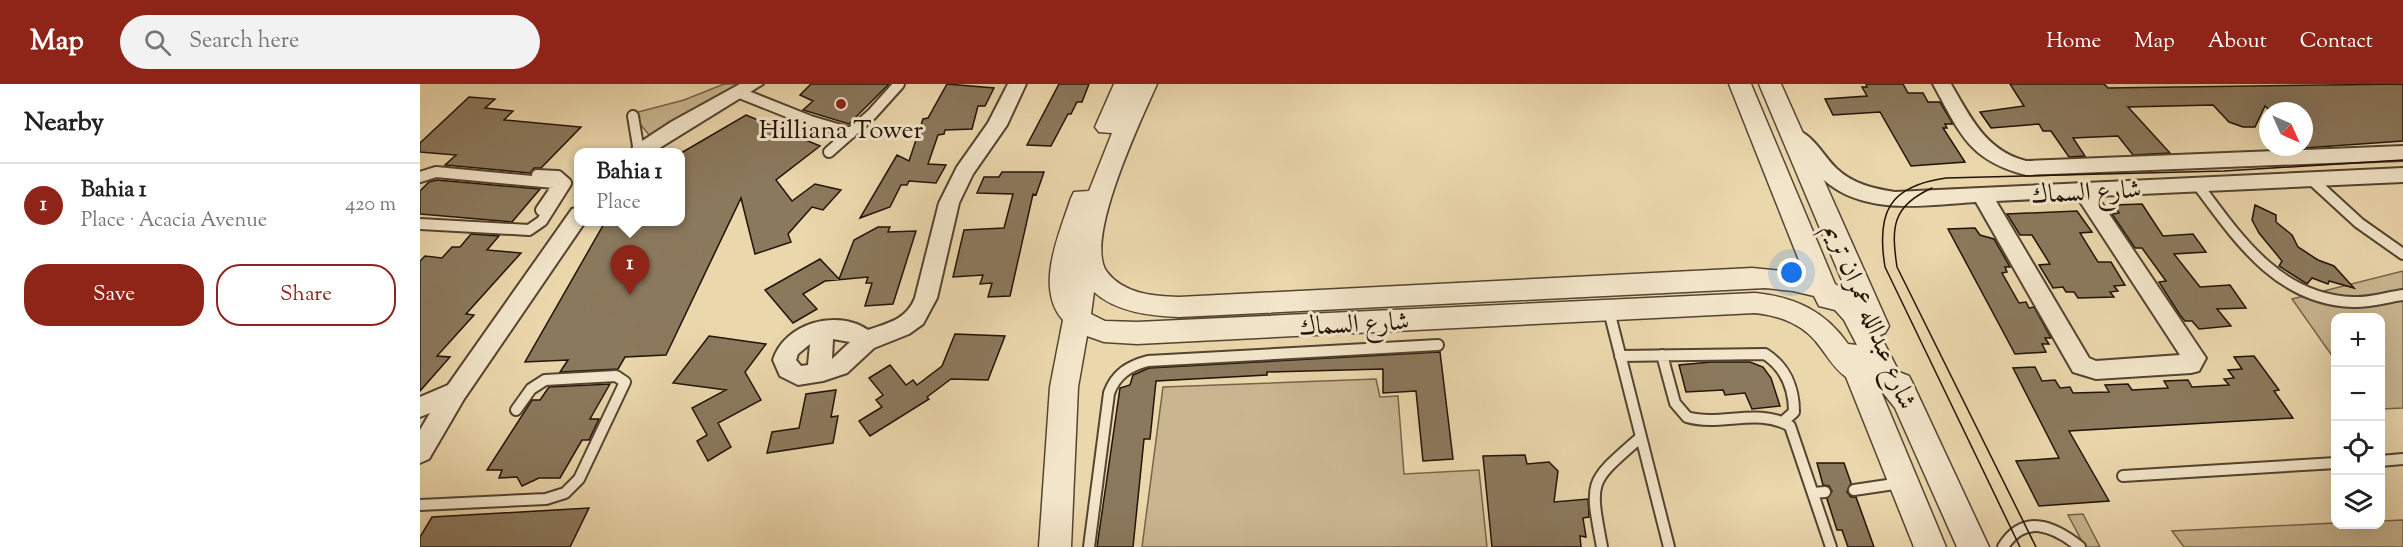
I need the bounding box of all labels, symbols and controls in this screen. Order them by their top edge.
search box [120,15,540,69]
text: Map [30,22,84,62]
icon: search [141,26,174,59]
text: Search here [189,26,299,58]
text: Home [2046,27,2101,57]
text: Map [2134,27,2175,57]
text: About [2208,27,2267,57]
text: Contact [2300,27,2373,57]
marker: Hilliana Tower [834,97,848,111]
north arrow [2259,102,2313,156]
text: Nearby [24,105,104,142]
place label: Hilliana Tower [759,113,924,150]
popup [574,148,685,226]
text: Bahia 1 [597,157,662,189]
street label: شارع السماك [2030,172,2142,216]
text: Bahia 1 [81,175,146,207]
text: Place [597,189,641,218]
text: 1 [40,191,47,220]
text: 420 m [345,191,396,220]
text: Place · Acacia Avenue [81,207,267,236]
street label: شارع عبدالله عمران تريم [1811,218,1925,416]
pin: 1 [610,246,650,295]
your location [1777,258,1806,287]
button: Save [24,264,204,326]
button: Share [216,264,396,326]
street label: شارع السماك [1298,304,1410,348]
map controls [2331,313,2385,529]
button: + [2331,313,2385,367]
button: − [2331,367,2385,421]
button: locate [2331,421,2385,475]
button: layers [2331,475,2385,529]

